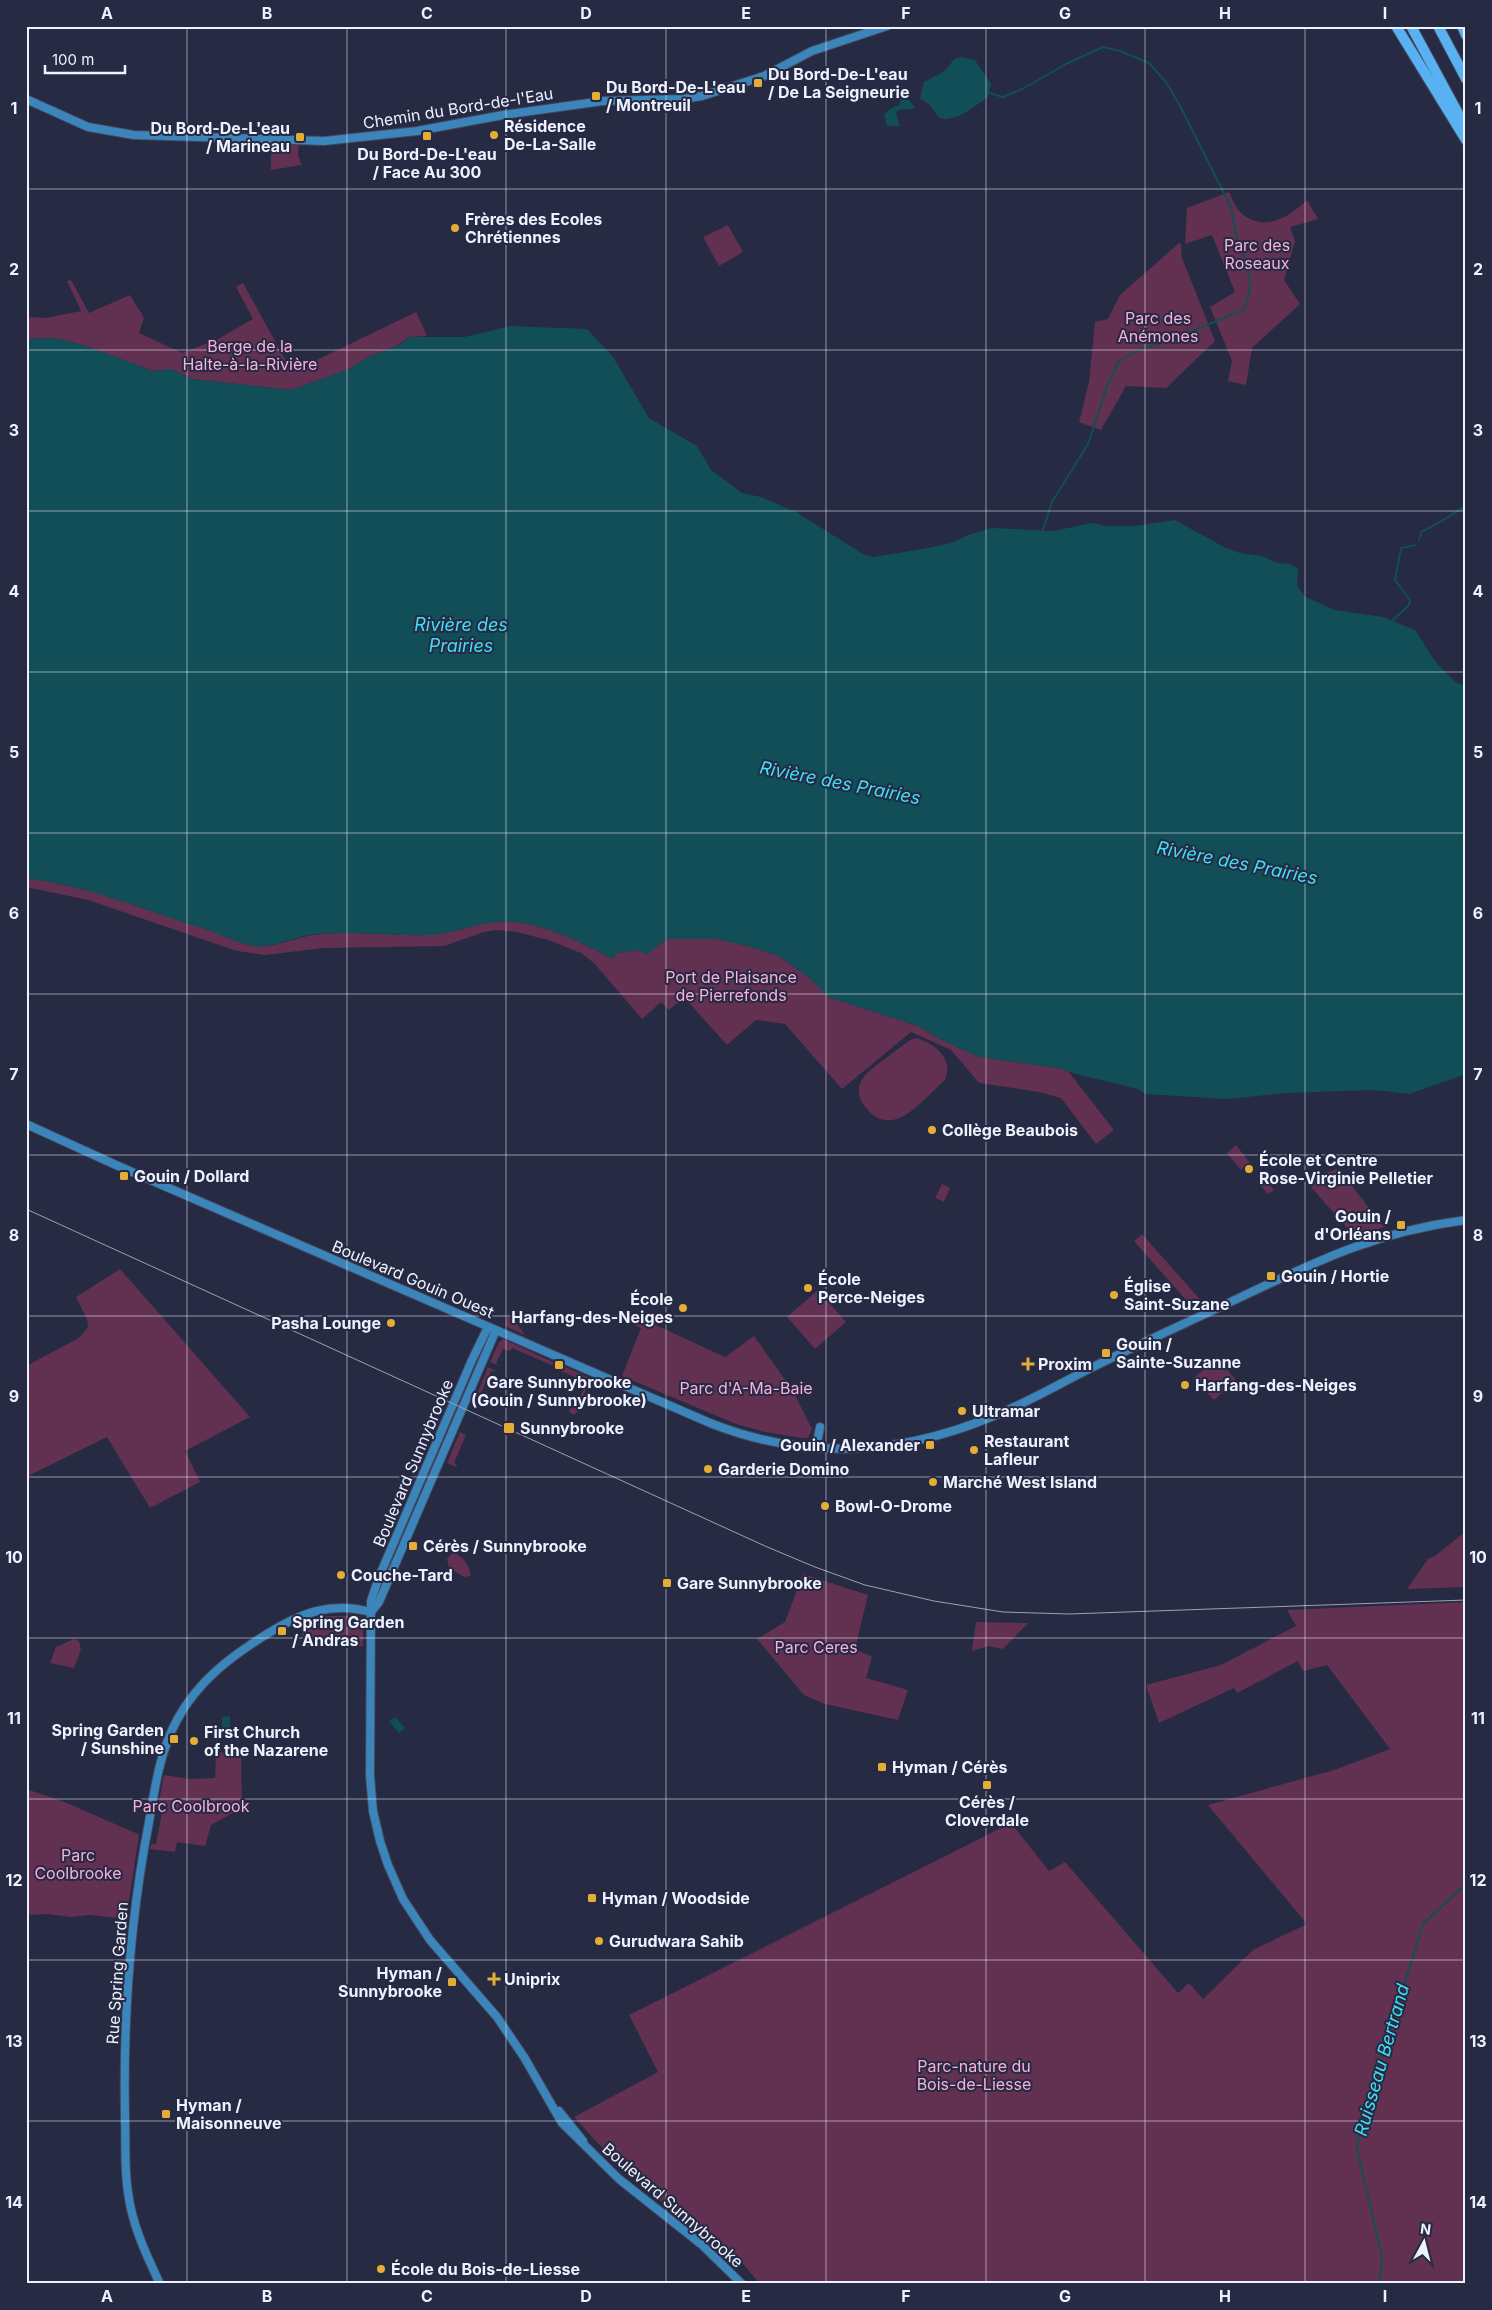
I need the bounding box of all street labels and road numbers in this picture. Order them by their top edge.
street label: Chemin du Bord-de-l'Eau [361,83,555,133]
street label: Boulevard Gouin Ouest [329,1236,497,1322]
street label: Boulevard Sunnybrooke [369,1376,457,1550]
street label: Rue Spring Garden [102,1901,132,2045]
street label: Boulevard Sunnybrooke [598,2138,748,2272]

